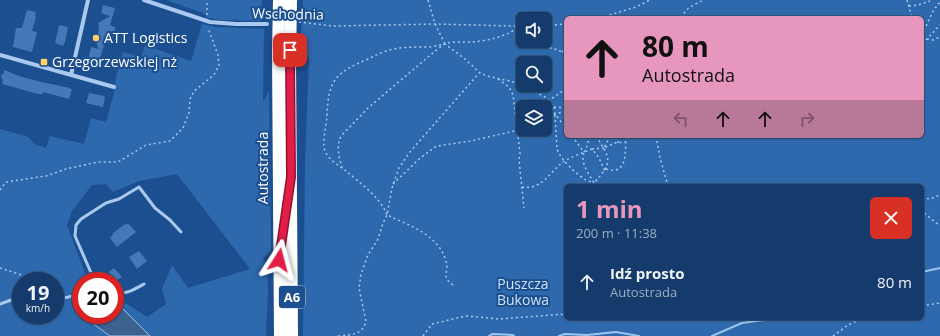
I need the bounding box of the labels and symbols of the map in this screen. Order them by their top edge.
street label: Wschodnia [252,3,324,24]
place label: ATT Logistics [104,28,188,47]
marker: ATT Logistics [91,33,101,43]
pin [273,33,307,67]
place label: Grzegorzewskiej nż [52,52,178,71]
marker: Grzegorzewskiej nż [39,57,49,67]
street label: Autostrada [253,132,272,204]
position arrow [258,239,300,281]
speed limit sign: 20 [72,272,124,324]
park label: Puszcza Bukowa [497,274,549,309]
road number: A6 [279,286,305,308]

